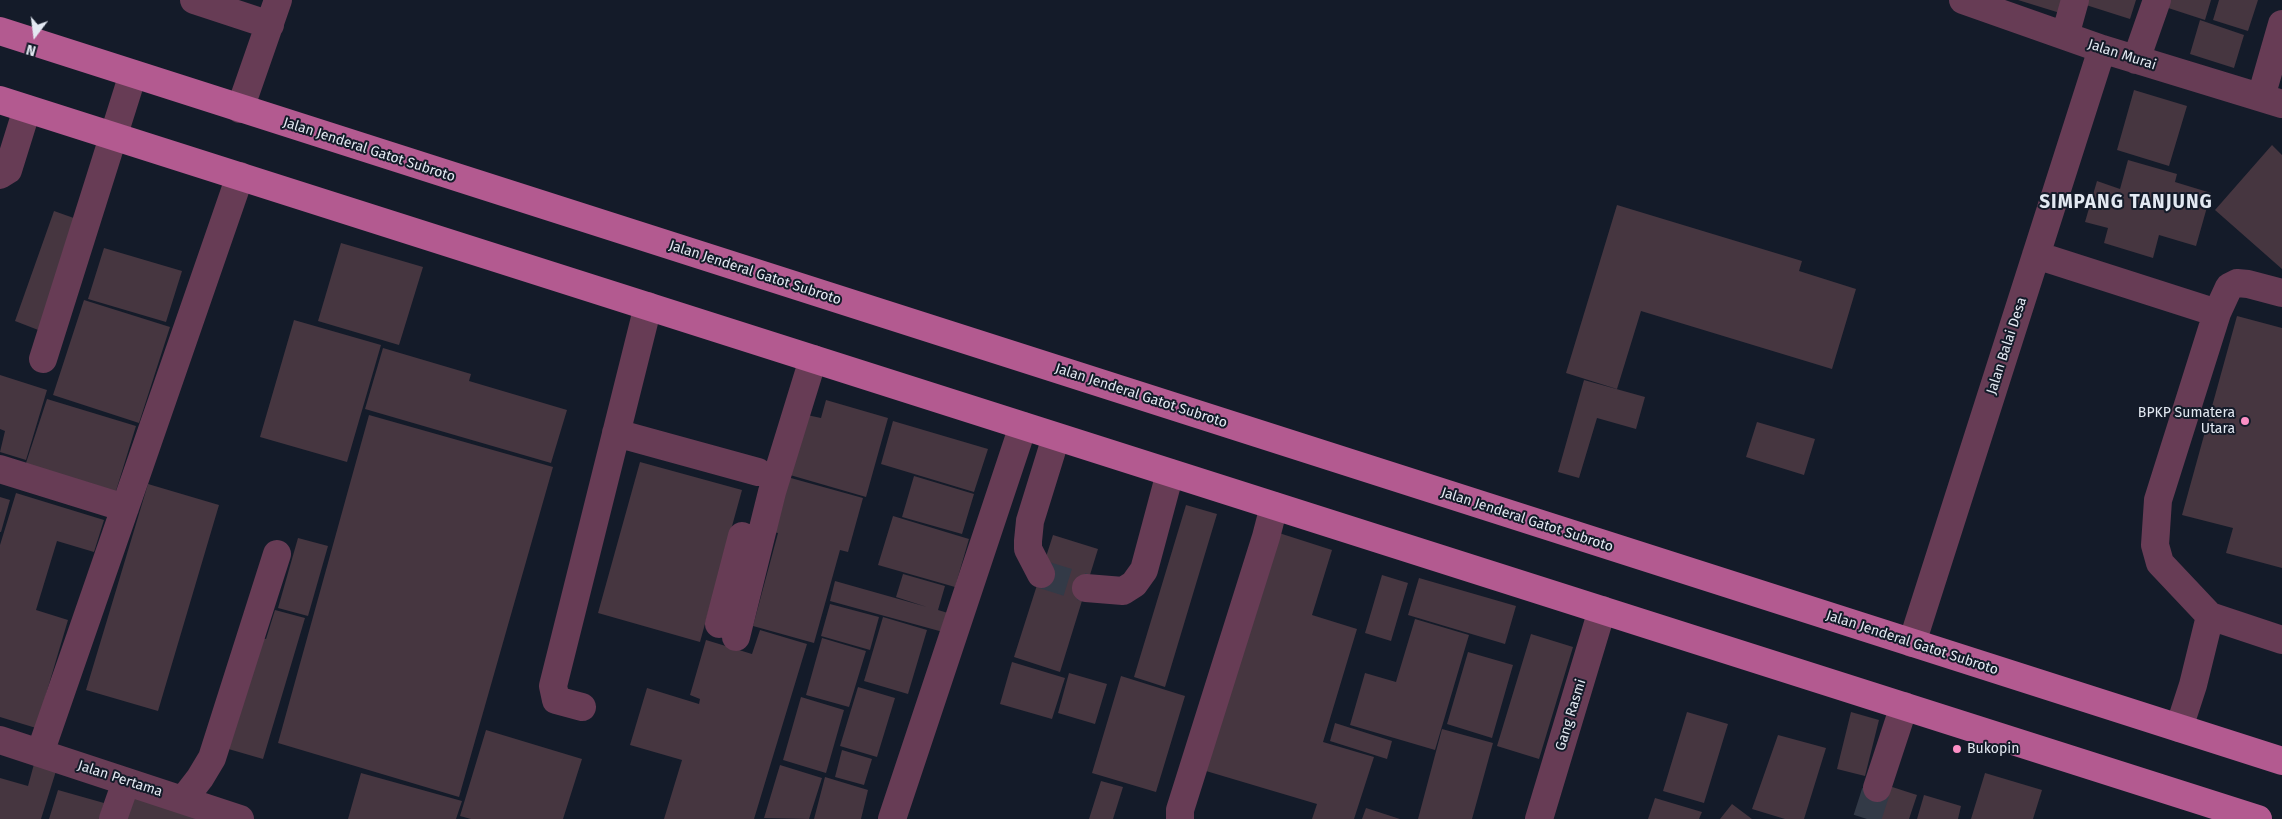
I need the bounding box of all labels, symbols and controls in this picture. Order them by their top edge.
north arrow [10,10,60,60]
street label: Jalan Murai [2086,36,2158,74]
text: N [24,41,38,59]
street label: Jalan Jenderal Gatot Subroto [281,114,457,186]
district label: SIMPANG TANJUNG [2037,192,2215,214]
street label: Jalan Jenderal Gatot Subroto [667,237,843,309]
street label: Jalan Balai Desa [1983,295,2031,397]
street label: Jalan Jenderal Gatot Subroto [1053,360,1229,432]
place label: BPKP Sumatera Utara [2138,405,2235,438]
marker: BPKP Sumatera Utara [2239,415,2251,427]
street label: Jalan Jenderal Gatot Subroto [1439,484,1615,556]
street label: Jalan Jenderal Gatot Subroto [1824,607,2000,679]
street label: Gang Rasmi [1552,677,1590,753]
place label: Bukopin [1967,741,2019,757]
marker: Bukopin [1951,743,1963,755]
street label: Jalan Pertama [75,757,165,801]

